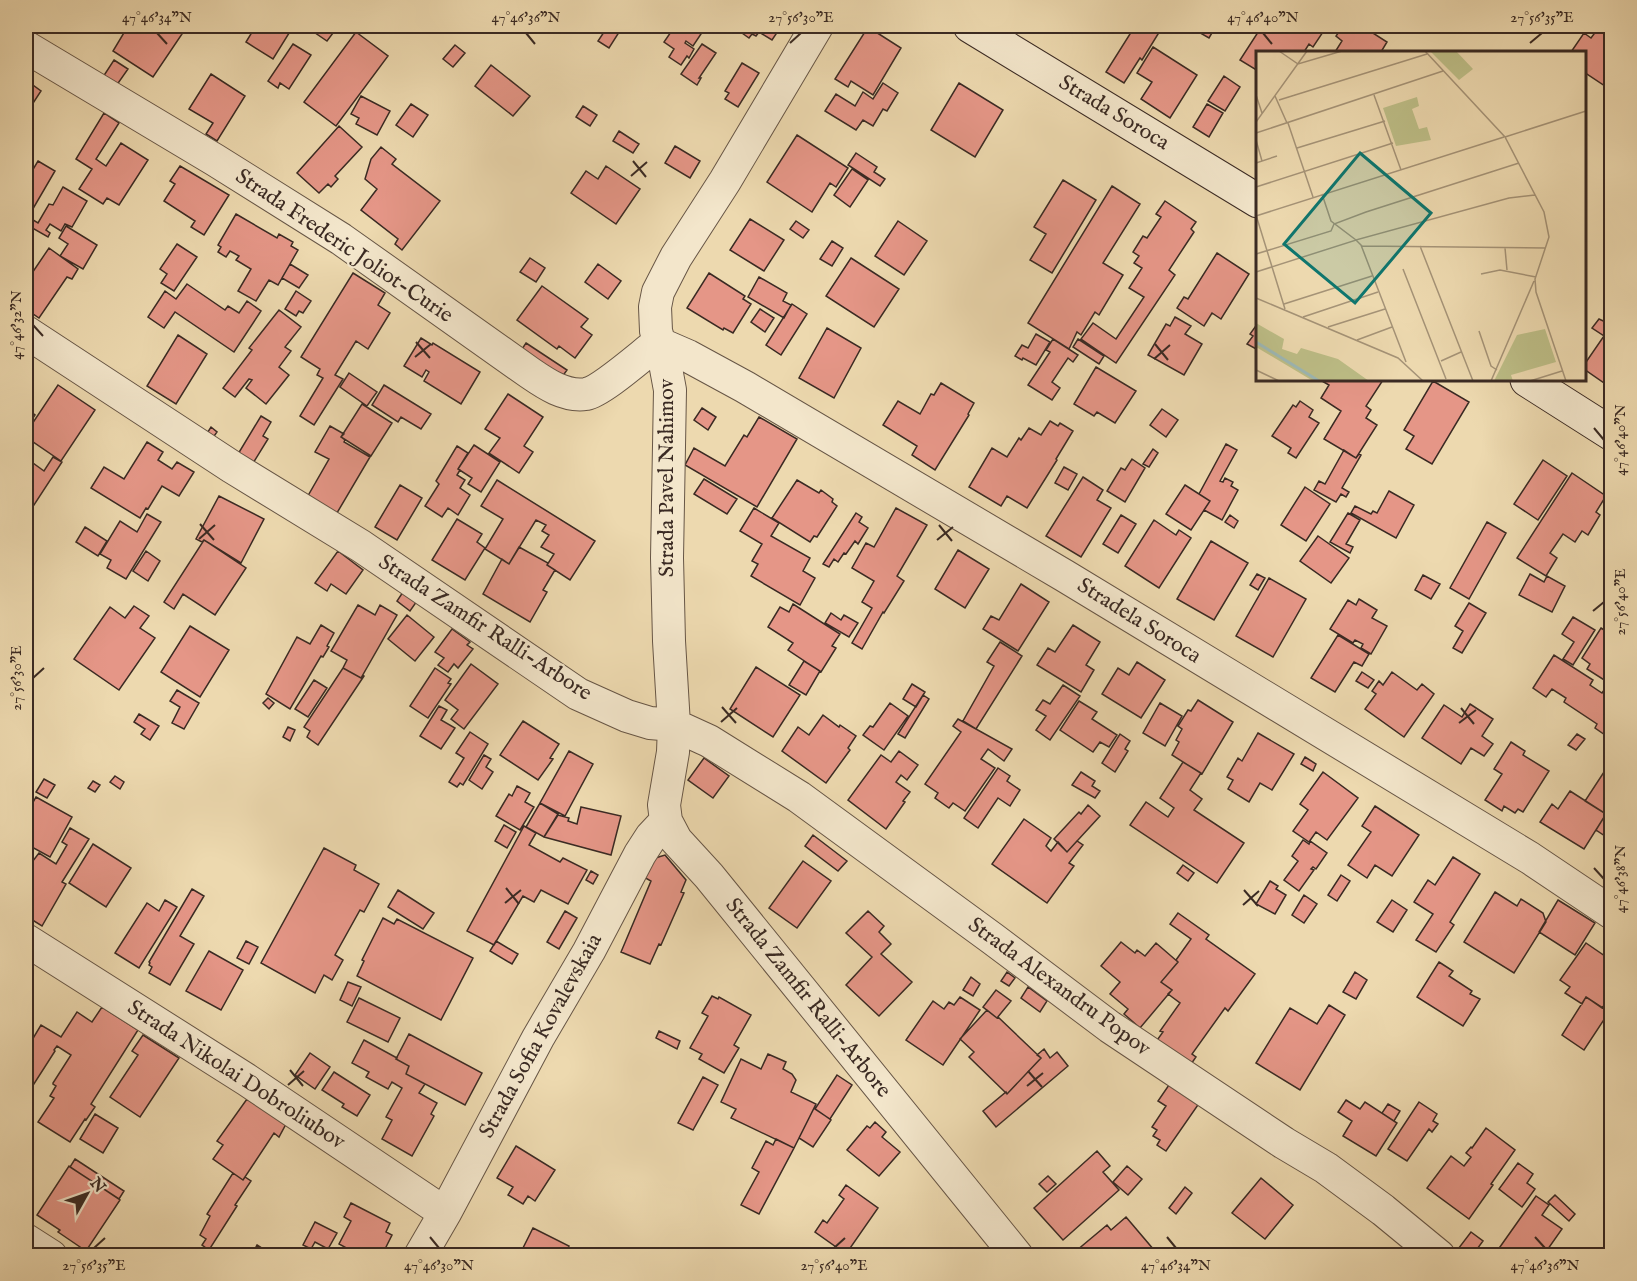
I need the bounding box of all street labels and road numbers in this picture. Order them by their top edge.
street label: Strada Soroca [1053,69,1175,157]
street label: Strada Frederic Joliot-Curie [230,163,458,329]
street label: Strada Pavel Nahimov [653,378,681,577]
street label: Strada Zamfir Ralli-Arbore [373,548,597,708]
street label: Stradela Sorocа [1072,572,1206,670]
street label: Strada Zamfir Ralli-Arbore [719,892,897,1104]
street label: Strada Alexandru Popov [962,911,1156,1063]
street label: Strada Sofia Kovalevskaia [473,928,609,1143]
street label: Strada Nikolai Dobroliubov [122,994,350,1156]

